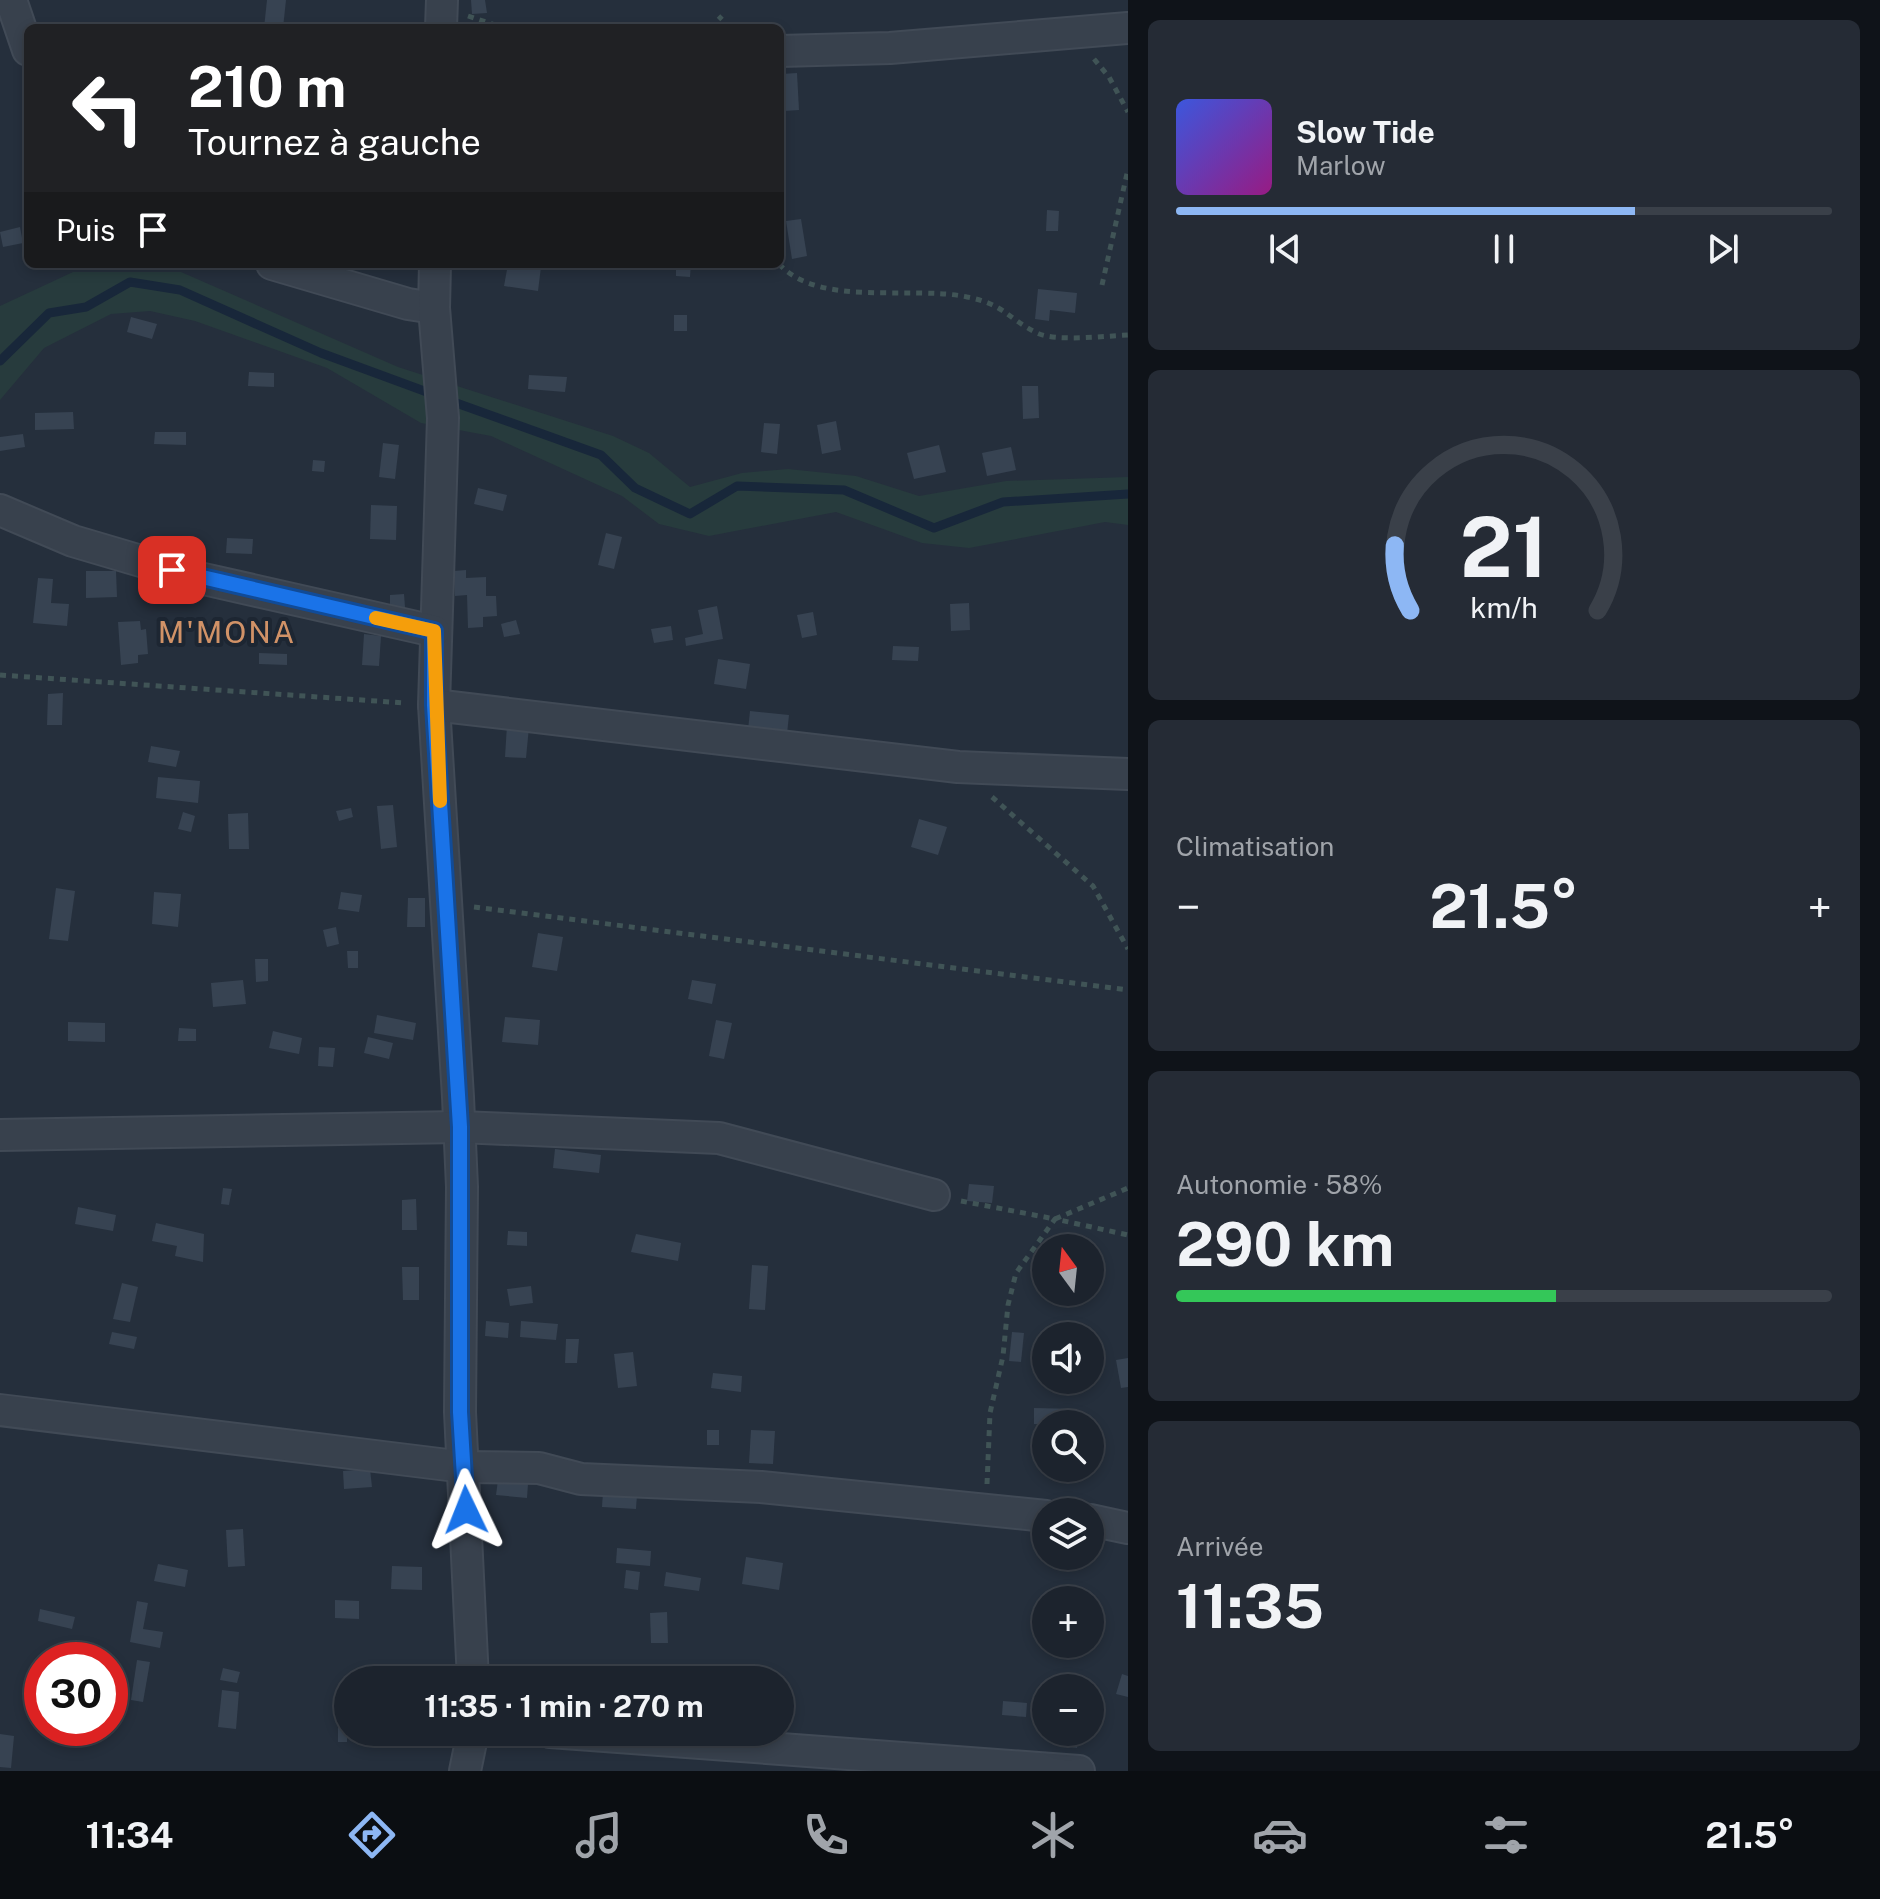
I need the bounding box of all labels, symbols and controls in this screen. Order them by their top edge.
text: 210 m [188,54,346,120]
icon: left [56,56,160,160]
text: Slow Tide [1296,114,1435,150]
text: Tournez à gauche [188,121,481,163]
text: Marlow [1296,150,1386,181]
icon: arrive [131,208,175,252]
text: Puis [56,212,115,248]
icon: previous [1263,227,1307,271]
icon: pause [1482,227,1526,271]
icon: next [1701,227,1745,271]
text: 21 [1460,498,1548,596]
pin [138,536,206,604]
icon: arrive [150,548,194,592]
text: km/h [1470,591,1538,624]
district label: M'MONA [158,614,296,650]
text: Climatisation [1176,831,1334,862]
text: 21.5° [1430,871,1578,942]
text: − [1176,881,1200,933]
text: + [1808,881,1832,933]
text: Autonomie · 58% [1176,1169,1382,1200]
text: 290 km [1176,1209,1394,1280]
north arrow [1032,1234,1104,1306]
map controls [1032,1234,1104,1746]
button: sound [1032,1322,1104,1394]
button: search [1032,1410,1104,1482]
position arrow [424,1468,508,1552]
button: layers [1032,1498,1104,1570]
text: Arrivée [1176,1531,1264,1562]
text: 11:35 [1176,1571,1324,1642]
button: + [1032,1586,1104,1658]
speed limit sign: 30 [24,1642,128,1746]
button: − [1032,1674,1104,1746]
text: 11:35 · 1 min · 270 m [424,1688,704,1724]
icon: directions [344,1807,400,1863]
icon: music [571,1807,627,1863]
icon: phone [798,1807,854,1863]
icon: climate [1025,1807,1081,1863]
icon: car [1252,1807,1308,1863]
icon: filters [1478,1807,1534,1863]
text: 11:34 [85,1814,173,1856]
text: 21.5° [1705,1814,1795,1856]

